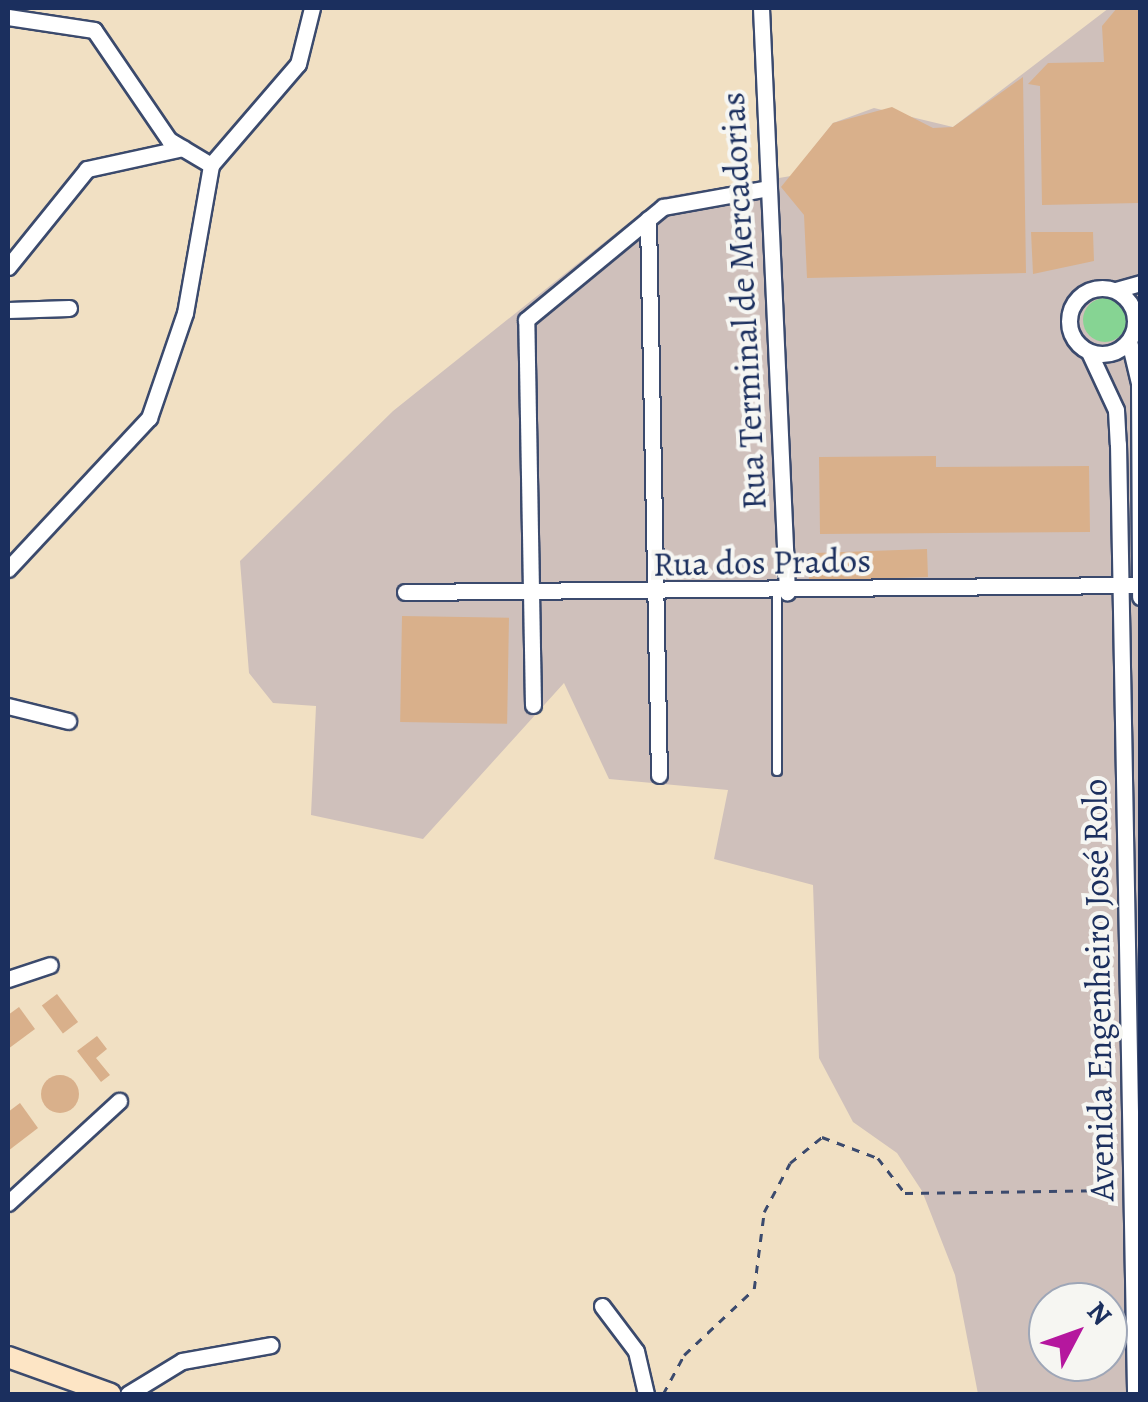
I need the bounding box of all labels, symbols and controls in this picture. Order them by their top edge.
street label: Rua Terminal de Mercadorias [711,91,775,511]
street label: Rua dos Prados [652,539,872,585]
street label: Avenida Engenheiro José Rolo [1073,779,1123,1201]
north arrow [1028,1282,1128,1382]
text: N [1078,1293,1120,1334]

